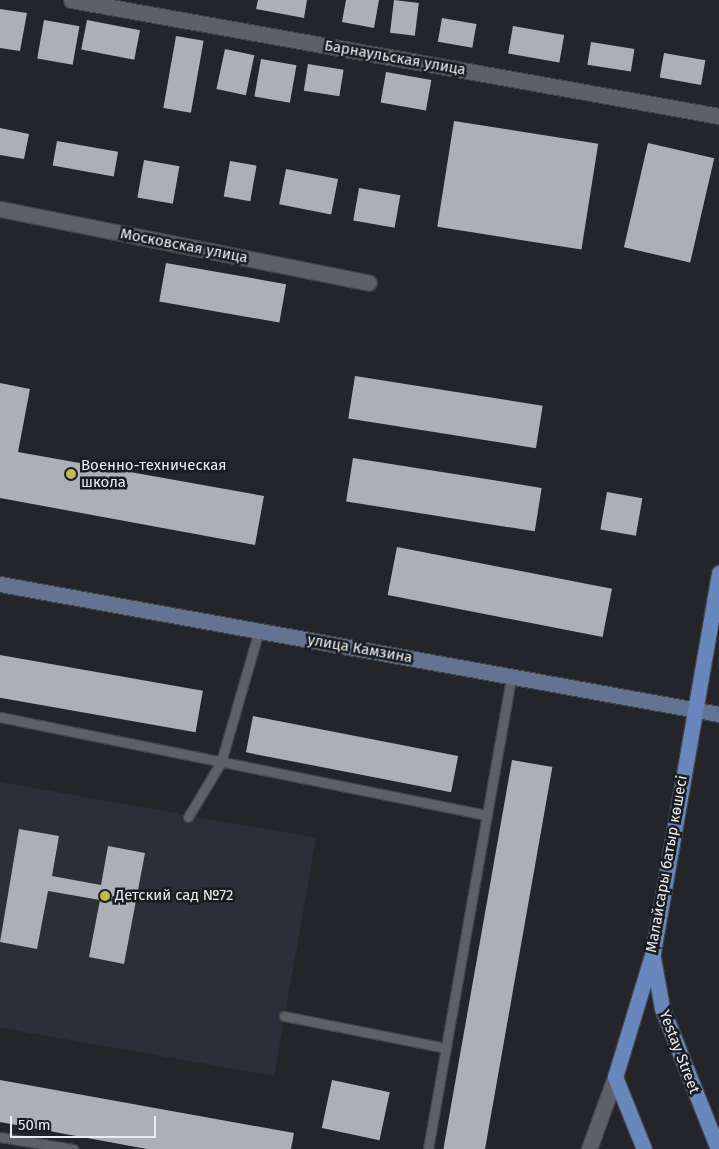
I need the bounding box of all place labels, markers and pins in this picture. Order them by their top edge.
place label: Военно-техническая школа [81,456,227,491]
marker: Военно-техническая школа [65,468,77,480]
place label: Детский сад №72 [115,887,233,905]
marker: Детский сад №72 [99,890,111,902]

